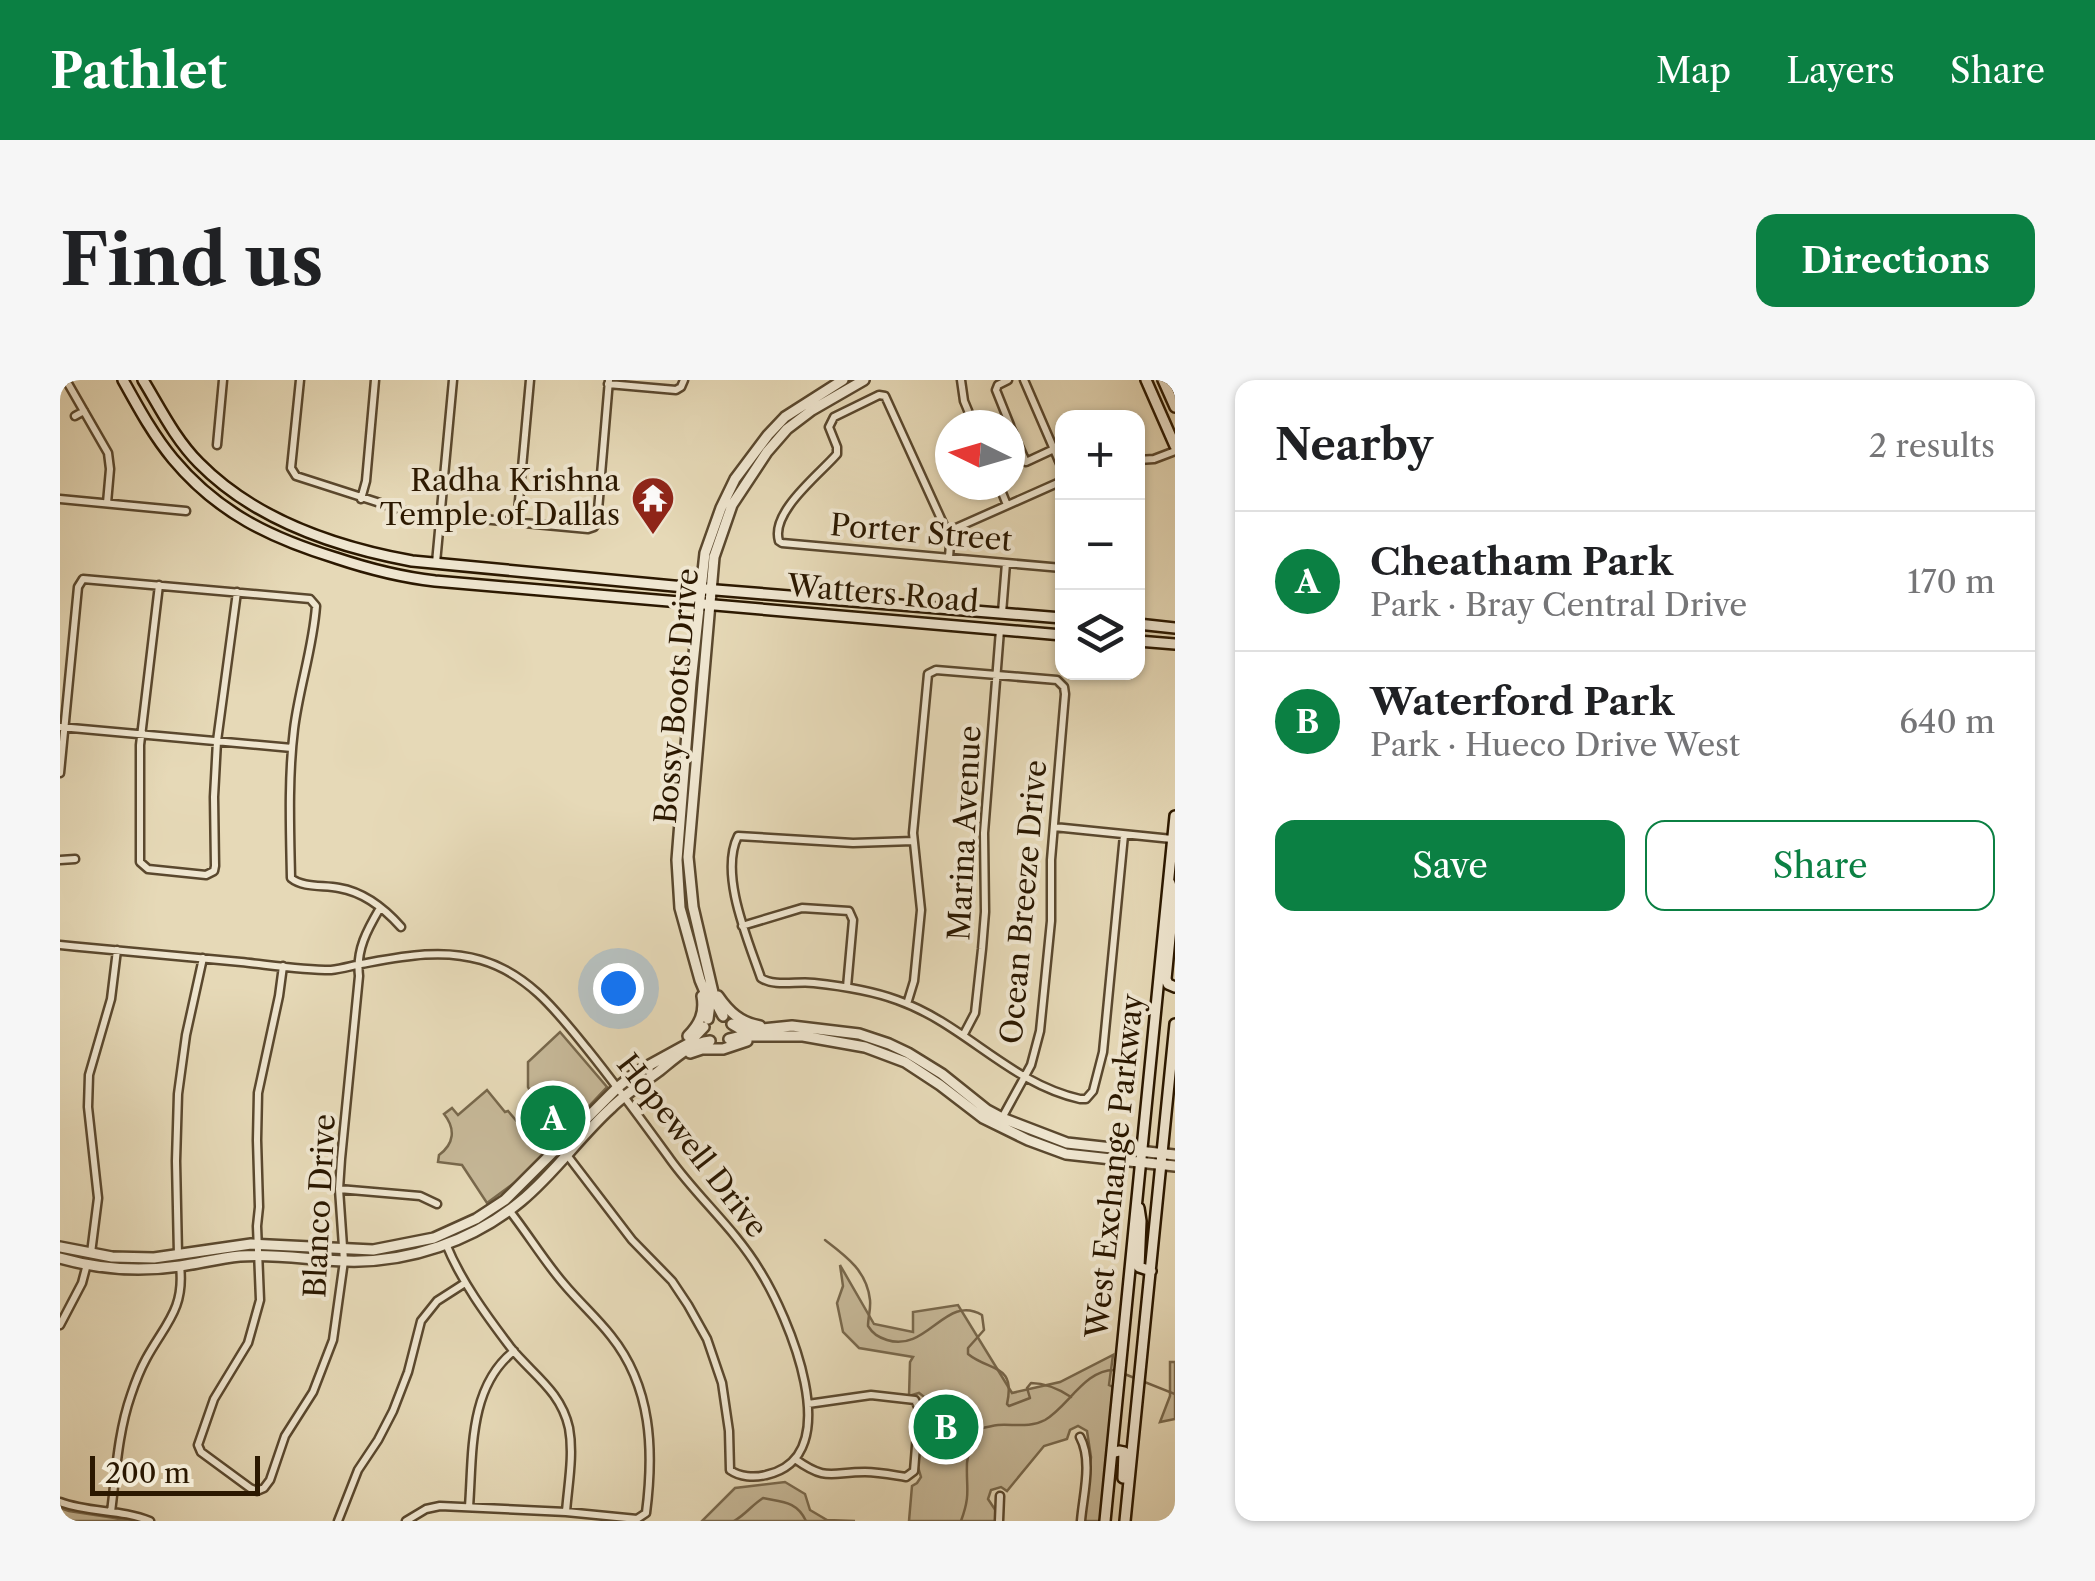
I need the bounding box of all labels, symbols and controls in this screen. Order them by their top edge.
text: Pathlet [50,41,227,100]
text: Map [1656,49,1731,92]
text: Layers [1786,49,1895,92]
text: Share [1950,49,2045,92]
button: Directions [1756,214,2035,307]
text: Find us [60,217,323,303]
north arrow [935,410,1025,500]
map controls [1055,410,1145,680]
button: + [1055,410,1145,500]
text: Nearby [1275,419,1433,471]
text: 2 results [1869,426,1995,465]
place label: Radha Krishna Temple of Dallas [380,462,620,533]
temple icon: Radha Krishna Temple of Dallas [630,475,676,536]
button: − [1055,500,1145,590]
street label: Porter Street [828,506,1014,559]
text: Cheatham Park [1370,538,1673,585]
text: A [1295,562,1320,601]
text: 170 m [1907,562,1995,601]
street label: Bossy Boots Drive [647,567,706,825]
street label: Watters Road [785,567,980,620]
text: Park · Bray Central Drive [1370,585,1747,624]
button: layers [1055,590,1145,680]
text: Waterford Park [1370,678,1674,725]
text: B [1296,702,1319,741]
text: 640 m [1899,702,1995,741]
street label: Marina Avenue [940,724,989,941]
text: Park · Hueco Drive West [1370,725,1740,764]
street label: Ocean Breeze Drive [993,758,1054,1046]
button: Save [1275,820,1625,911]
button: Share [1645,820,1995,911]
your location [593,963,644,1014]
street label: West Exchange Parkway [1078,992,1151,1341]
street label: Hopewell Drive [609,1047,776,1245]
pin: A [520,1080,586,1156]
street label: Blanco Drive [296,1113,343,1299]
pin: B [914,1390,978,1464]
scale bar [90,1451,260,1496]
text: 200 m [105,1456,190,1490]

